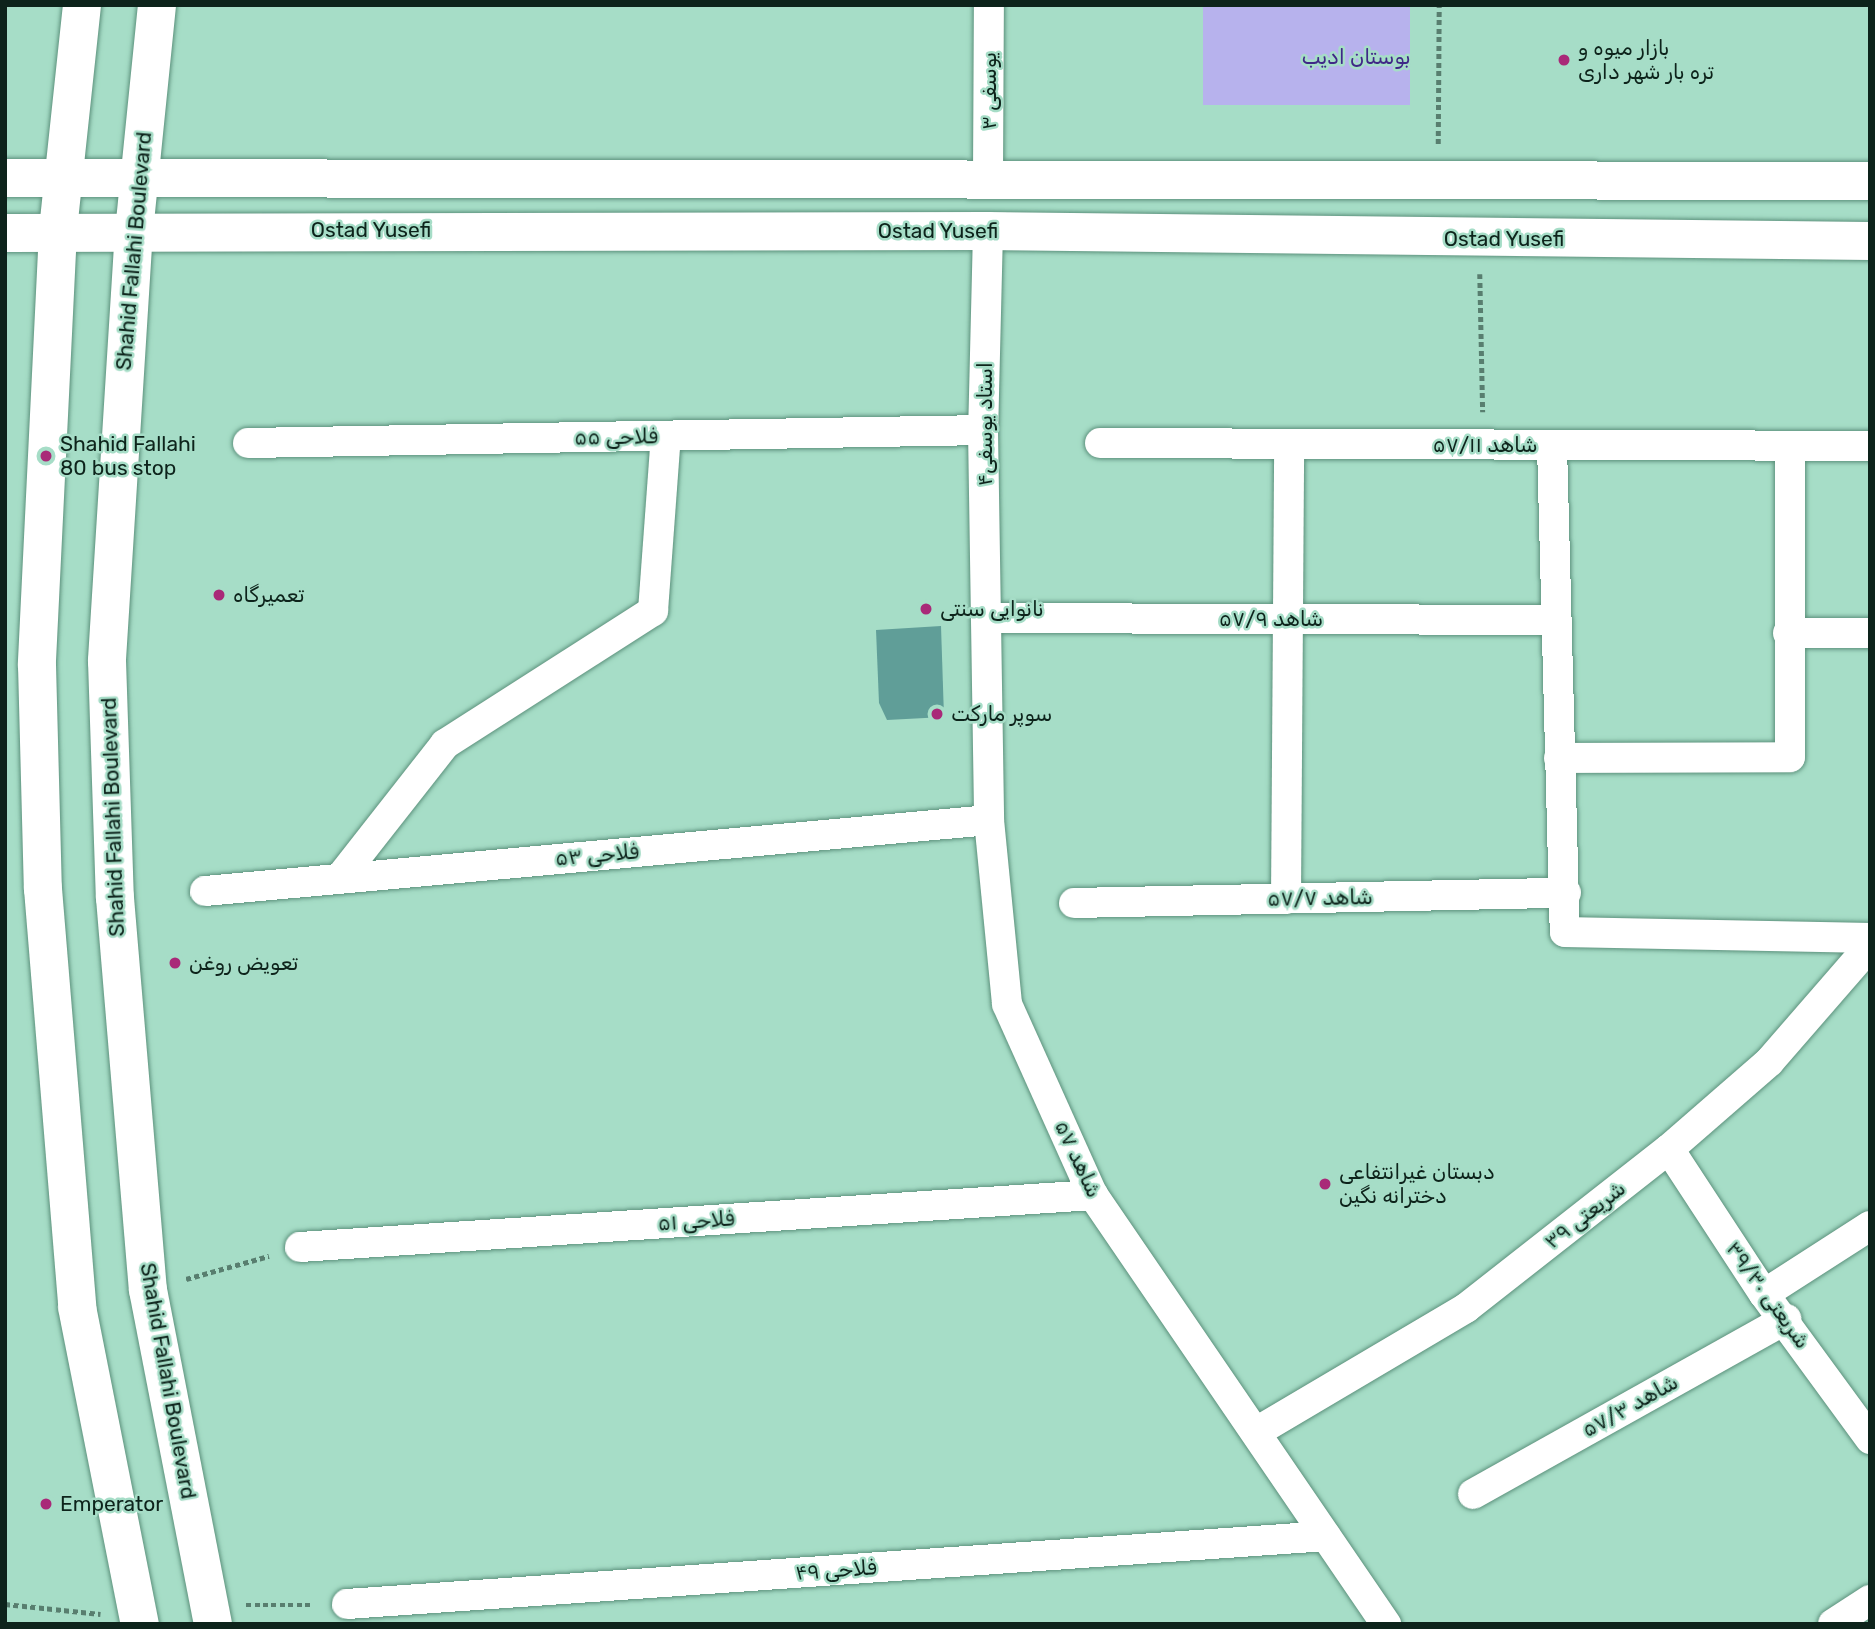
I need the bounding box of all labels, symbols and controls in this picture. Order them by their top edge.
place label: بازار میوه و تره بار شهر داری [1578,35,1714,85]
park label: بوستان ادیب [1301,44,1411,70]
street label: یوسفی ۳ [976,52,1002,130]
marker: بازار میوه و تره بار شهر داری [1556,52,1572,68]
street label: Shahid Fallahi Boulevard [111,131,157,371]
street label: Ostad Yusefi [310,217,432,243]
street label: Ostad Yusefi [877,218,999,244]
street label: Ostad Yusefi [1443,226,1565,252]
street label: استاد یوسفی۴ [972,362,998,486]
street label: فلاحی ۵۵ [574,424,658,450]
place label: Shahid Fallahi 80 bus stop [60,431,196,481]
street label: شاهد ۵۷/۱۱ [1432,432,1538,458]
marker: Shahid Fallahi 80 bus stop [38,448,54,464]
place label: تعمیرگاه [233,582,305,608]
marker: تعمیرگاه [211,587,227,603]
place label: نانوایی سنتی [940,596,1044,622]
marker: نانوایی سنتی [918,601,934,617]
street label: شاهد ۵۷/۹ [1219,606,1323,632]
street label: Shahid Fallahi Boulevard [96,697,130,937]
place label: سوپر مارکت [951,701,1052,727]
marker: سوپر مارکت [929,706,945,722]
street label: فلاحی ۵۳ [554,839,640,871]
street label: شاهد ۵۷/۷ [1267,884,1373,912]
place label: تعویض روغن [189,950,298,976]
marker: تعویض روغن [167,955,183,971]
street label: شاهد ۵۷ [1049,1116,1107,1202]
place label: دبستان غیرانتفاعی دخترانه نگین [1339,1159,1495,1209]
marker: دبستان غیرانتفاعی دخترانه نگین [1317,1176,1333,1192]
street label: شریعتی ۳۹ [1540,1176,1630,1254]
street label: فلاحی ۵۱ [657,1206,735,1236]
street label: شریعتی ۳۹/۳۰ [1721,1237,1815,1353]
street label: Shahid Fallahi Boulevard [135,1261,201,1501]
street label: شاهد ۵۷/۳ [1578,1369,1682,1443]
place label: Emperator [60,1491,163,1517]
marker: Emperator [38,1496,54,1512]
street label: فلاحی ۴۹ [795,1555,877,1585]

